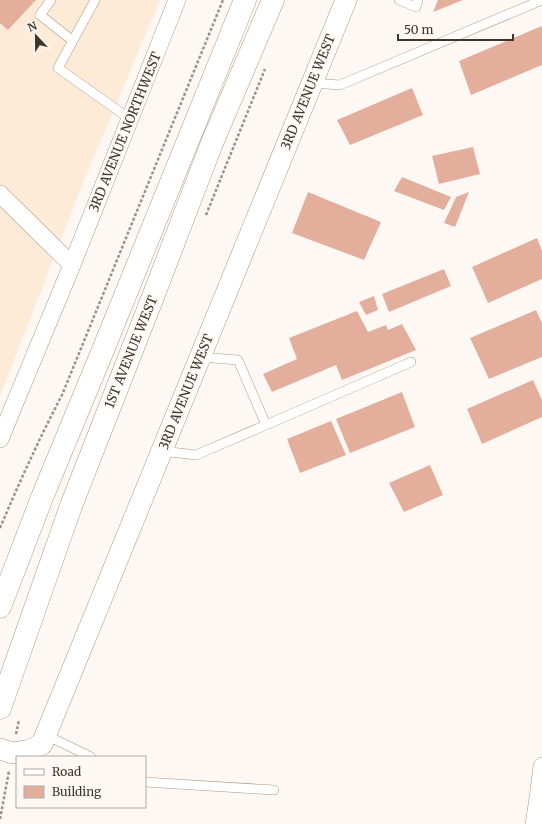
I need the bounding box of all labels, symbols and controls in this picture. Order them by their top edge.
north arrow [16,16,56,56]
scale bar [398,16,513,42]
text: N [26,18,39,35]
text: 50 m [404,22,433,37]
street label: 3RD AVENUE WEST [277,32,339,152]
street label: 3RD AVENUE NORTHWEST [85,49,165,215]
street label: 1ST AVENUE WEST [101,293,161,411]
street label: 3RD AVENUE WEST [155,332,217,452]
legend [16,756,146,808]
text: Road [52,764,81,779]
text: Building [52,784,102,799]

